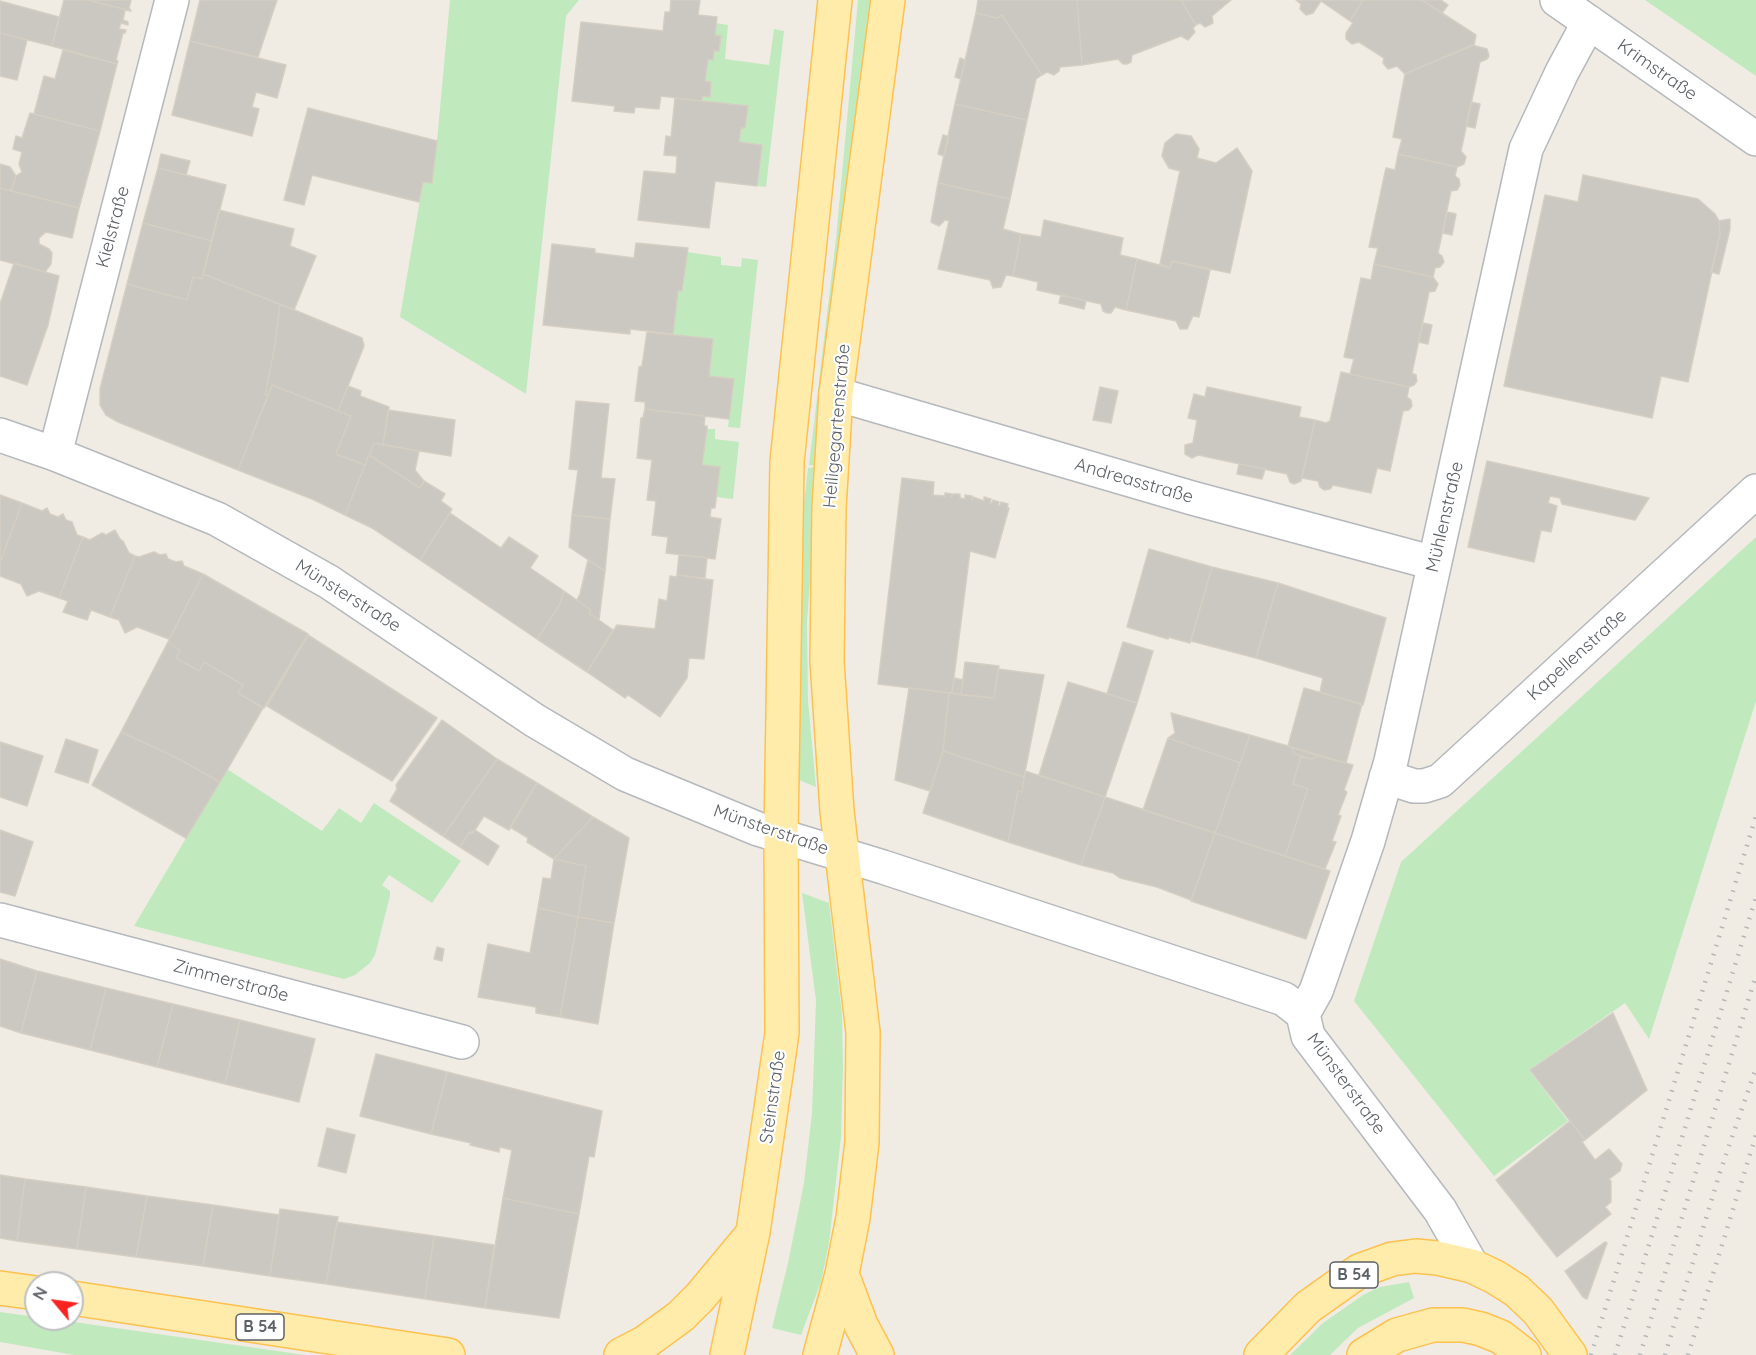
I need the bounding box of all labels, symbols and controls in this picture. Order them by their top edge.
street label: Krimstraße [1613,35,1701,105]
street label: Kielstraße [92,184,134,270]
street label: Heiligegartenstraße [819,343,855,509]
street label: Andreasstraße [1072,454,1196,508]
street label: Mühlenstraße [1422,459,1468,575]
street label: Münsterstraße [291,555,405,637]
street label: Kapellenstraße [1523,605,1631,705]
street label: Münsterstraße [711,800,831,860]
street label: Zimmerstraße [171,955,291,1007]
street label: Münsterstraße [1302,1029,1390,1139]
street label: Steinstraße [756,1049,790,1145]
road number: B 54 [1330,1262,1378,1288]
north arrow [24,1271,84,1331]
text: N [28,1283,52,1303]
road number: B 54 [236,1314,284,1340]

